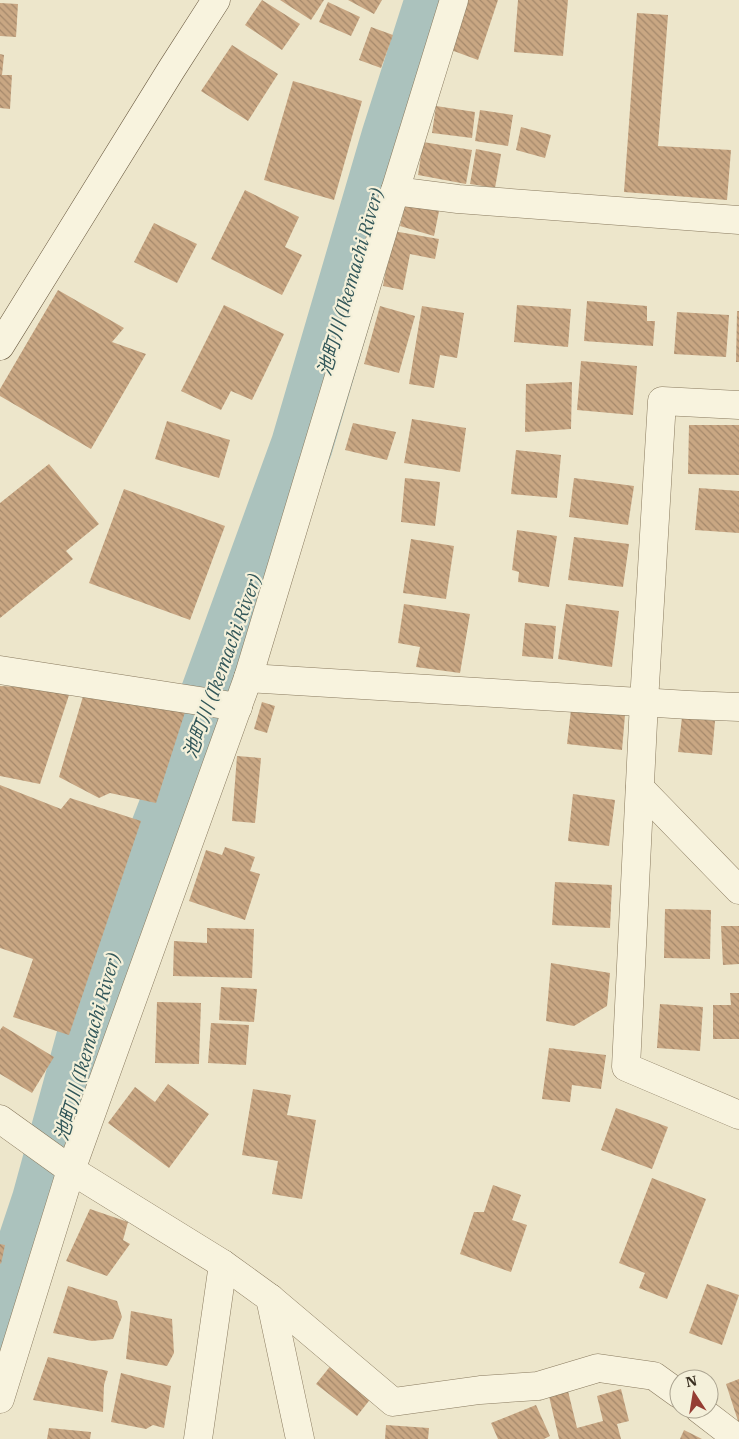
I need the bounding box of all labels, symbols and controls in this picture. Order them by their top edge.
water label: 池町川 (Ikemachi River) [312,185,388,379]
water label: 池町川 (Ikemachi River) [177,570,267,761]
water label: 池町川 (Ikemachi River) [49,950,125,1144]
north arrow [669,1369,719,1419]
text: N [684,1371,699,1391]

